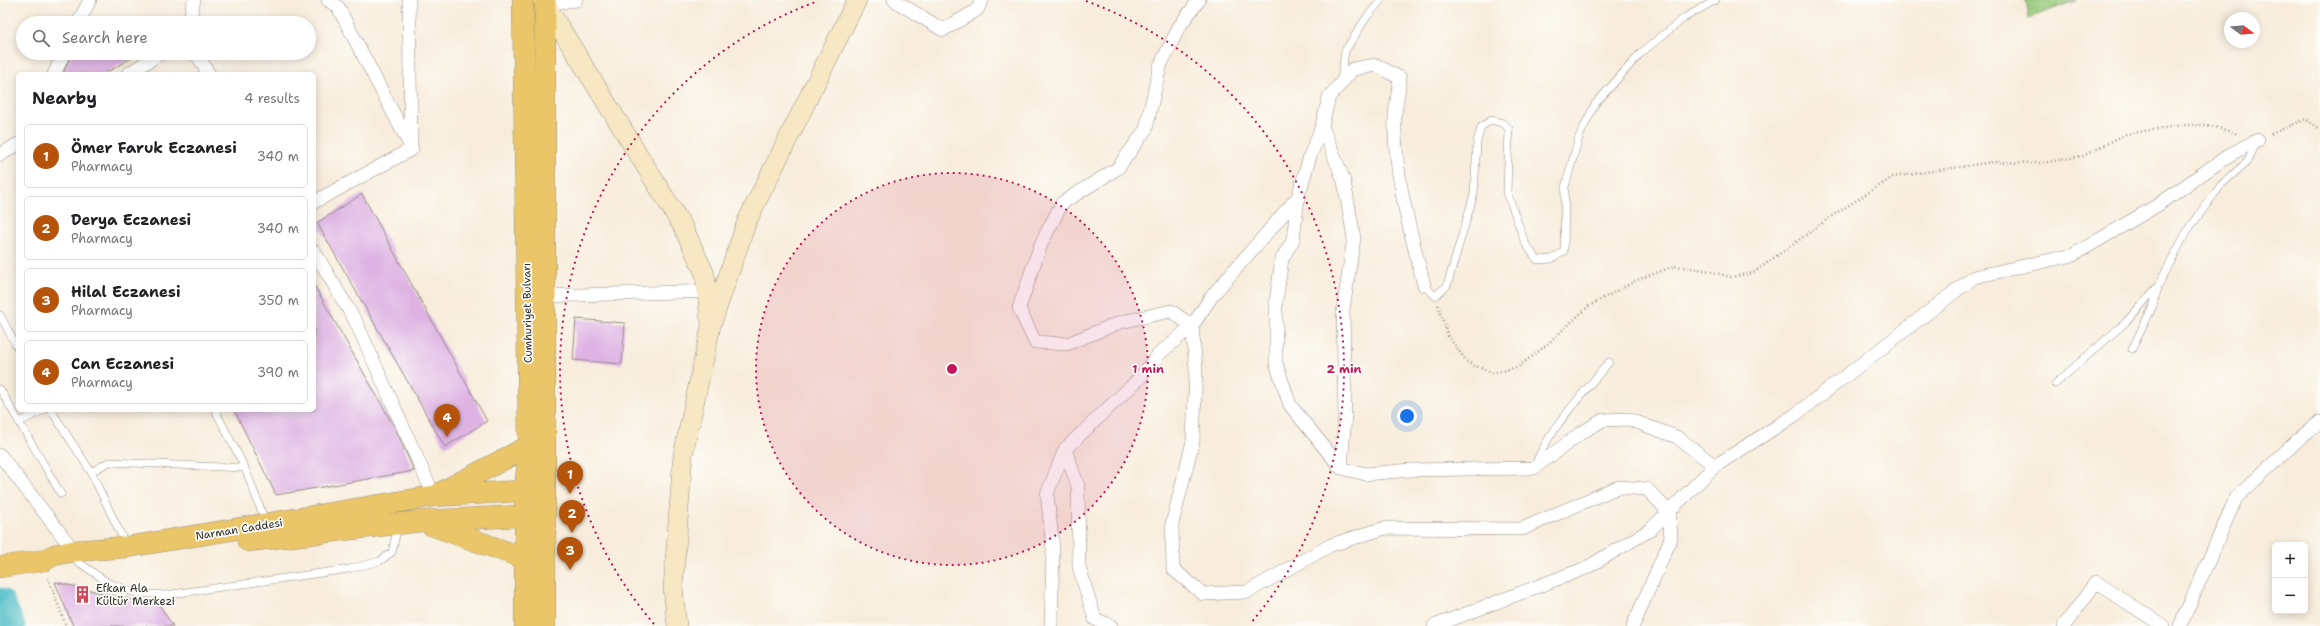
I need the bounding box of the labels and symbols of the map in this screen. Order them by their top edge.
north arrow [2224,12,2260,48]
street label: Cumhuriyet Bulvarı [519,263,536,363]
text: 1 min [1132,361,1164,377]
text: 2 min [1327,361,1362,377]
centre of rings [945,362,959,376]
pin: 4 [434,404,460,437]
your location [1397,406,1417,426]
pin: 1 [557,461,583,494]
pin: 2 [559,500,585,533]
street label: Narman Caddesi [194,515,284,544]
pin: 3 [557,537,583,570]
place label: Efkan Ala Kültür Merkezi [96,581,175,609]
building icon: Efkan Ala Kültür Merkezi [73,584,93,604]

